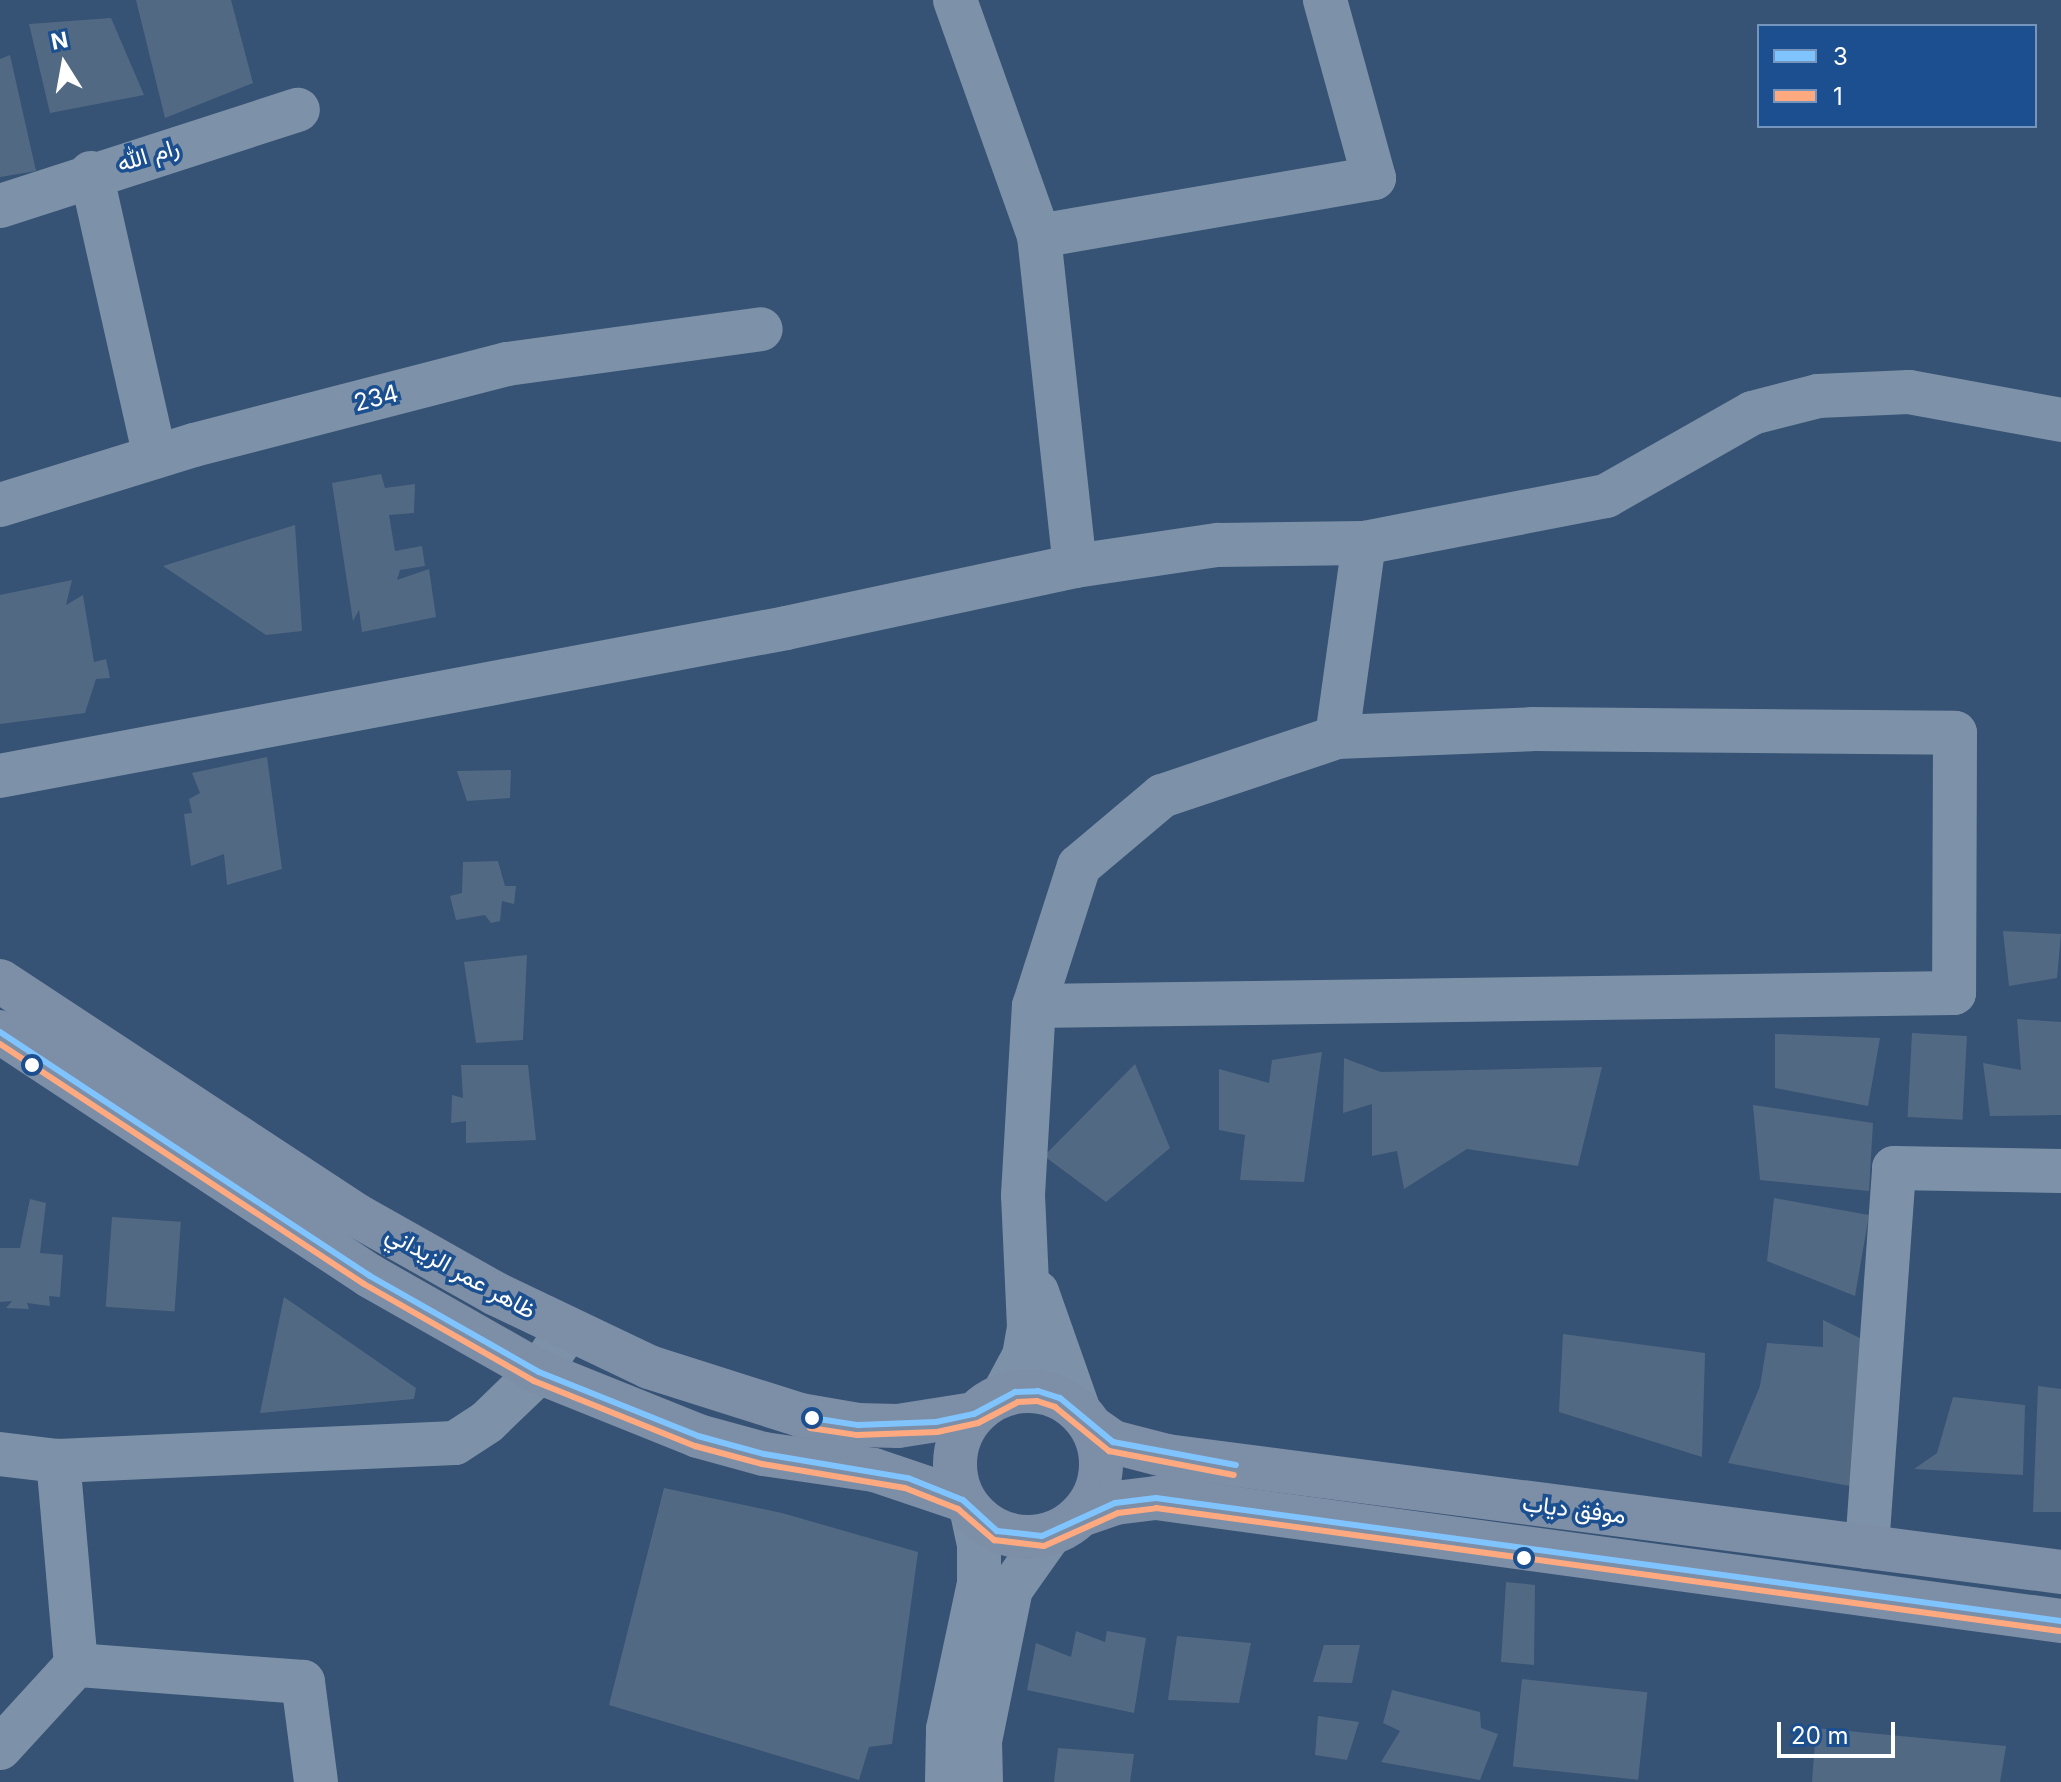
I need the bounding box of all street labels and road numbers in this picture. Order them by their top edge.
street label: رام الله [113,132,183,178]
street label: 234 [351,379,401,417]
street label: ظاهر عمر الزيداني [381,1219,541,1325]
street label: موفق دياب [1521,1488,1627,1530]

